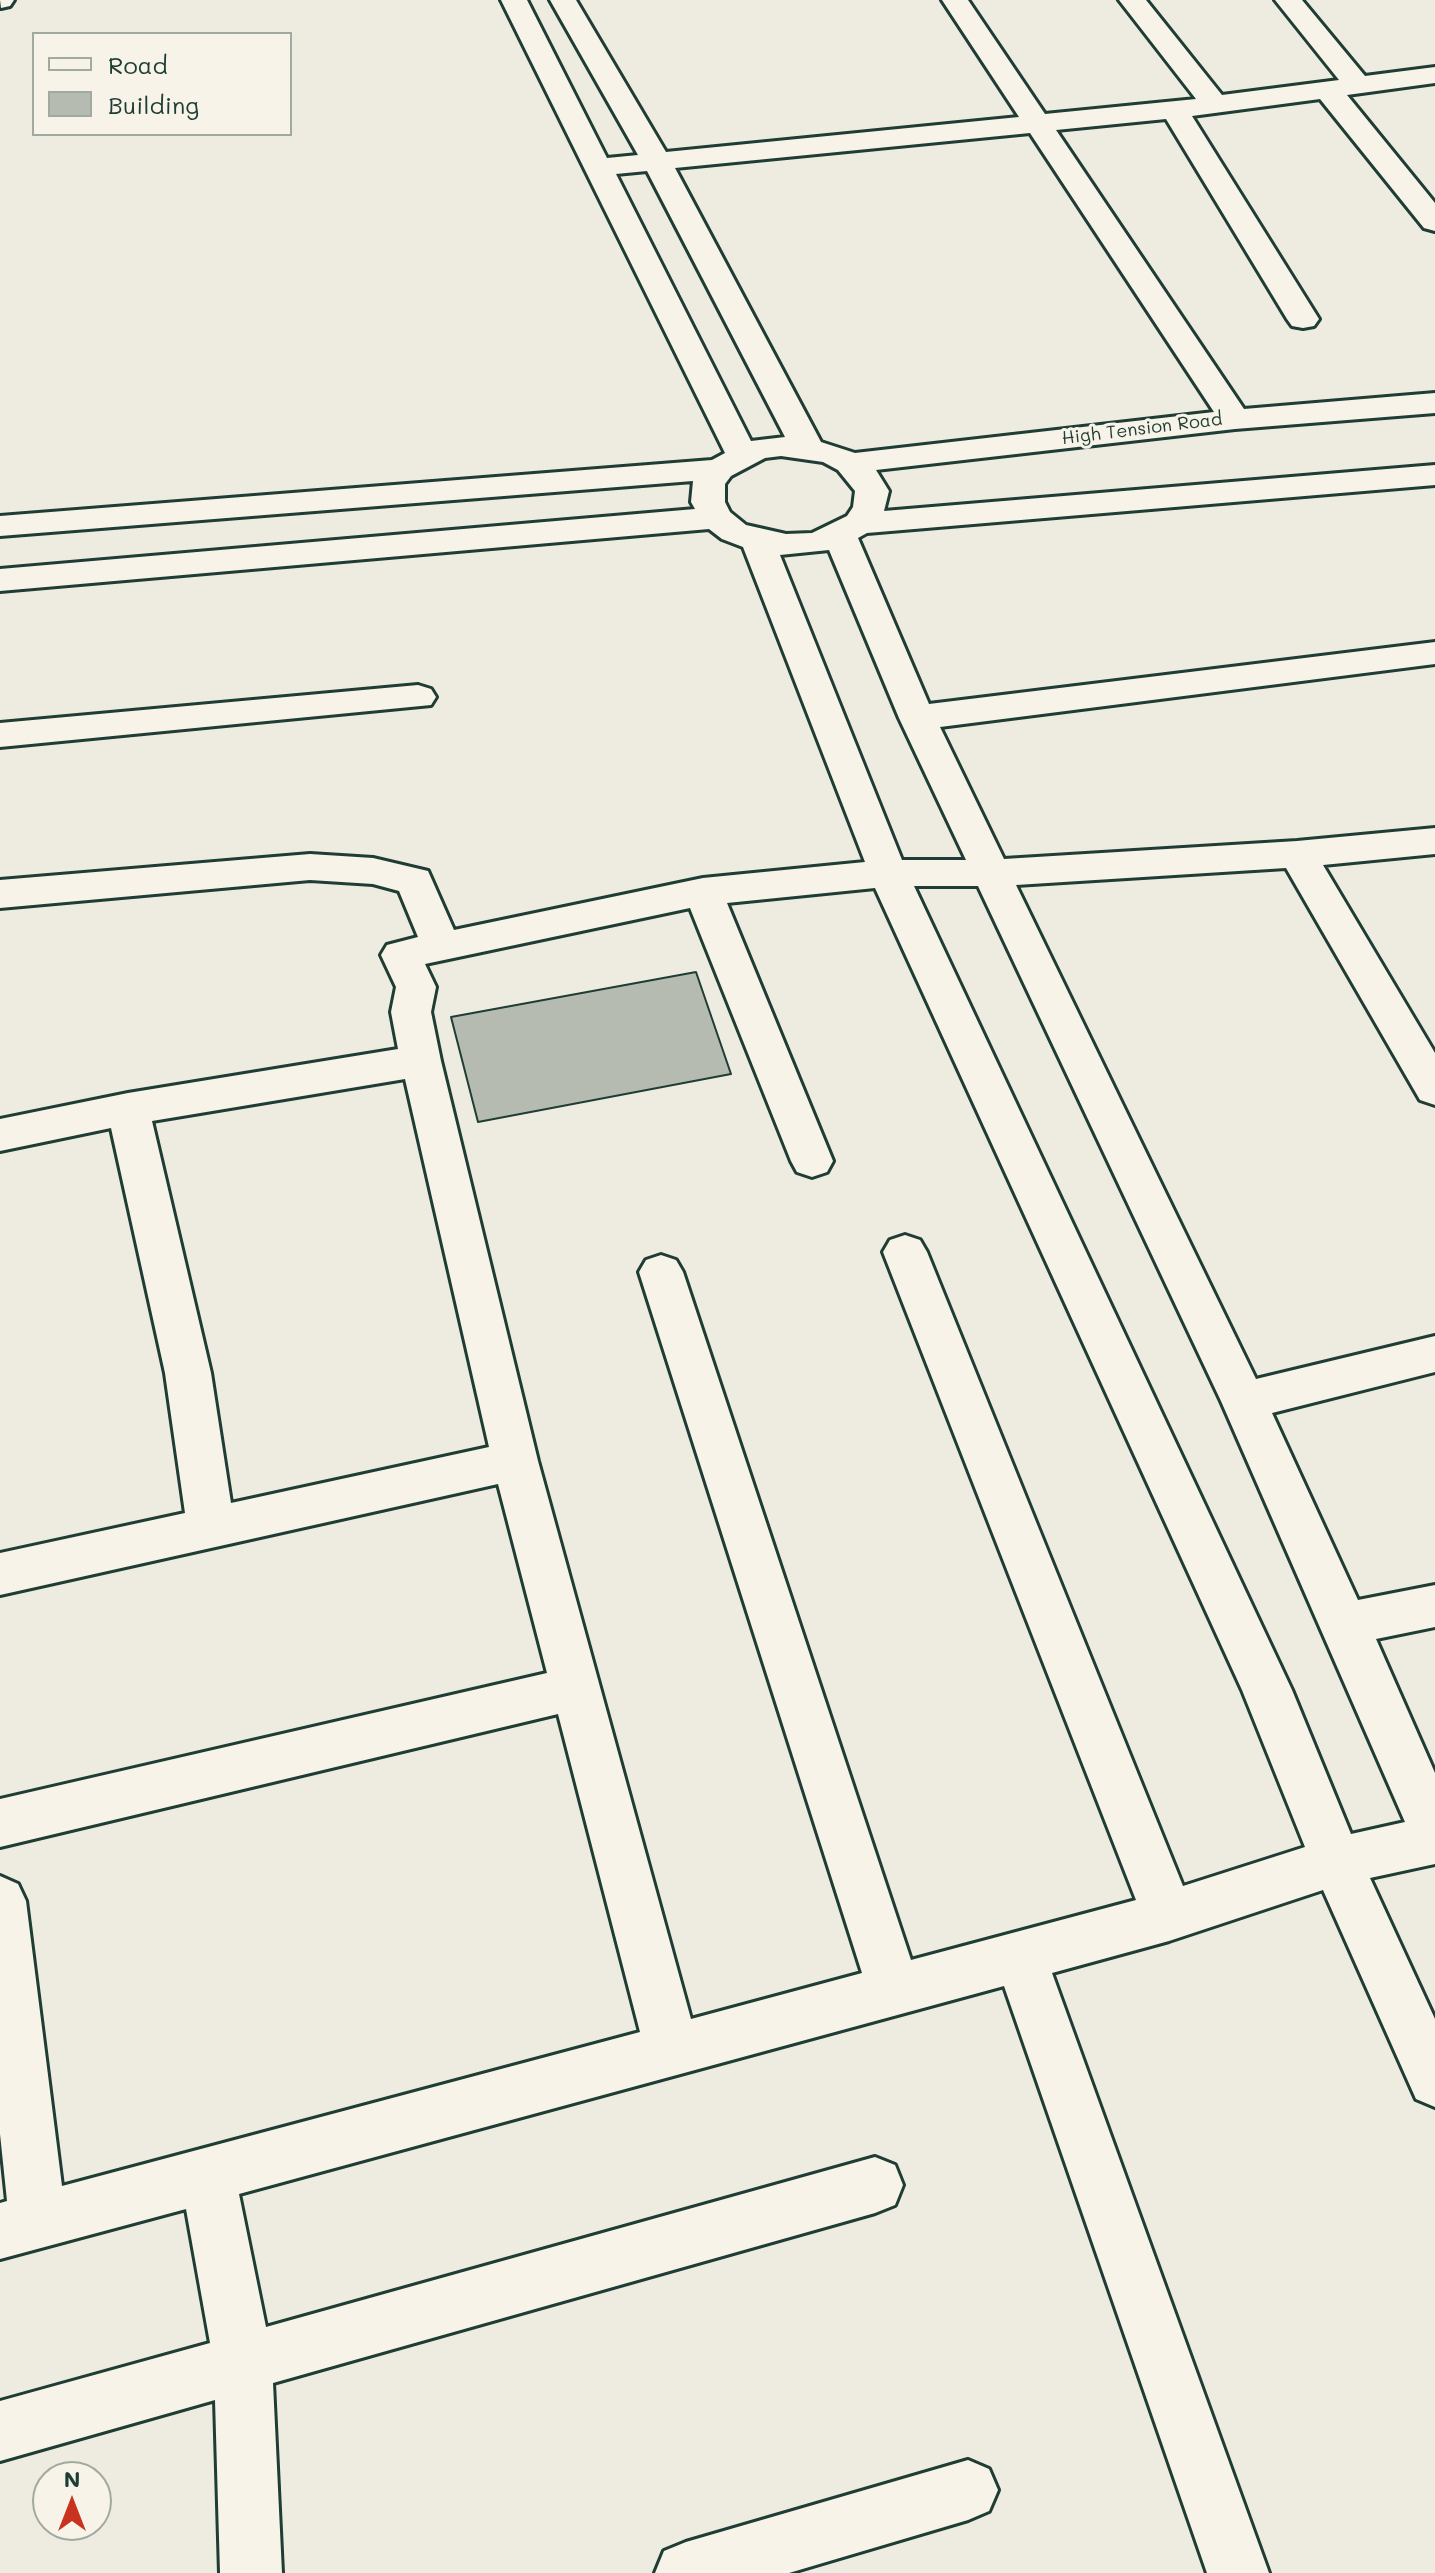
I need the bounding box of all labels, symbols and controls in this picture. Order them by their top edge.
legend [32,32,292,136]
text: Road [108,49,168,80]
text: Building [108,89,199,120]
street label: High Tension Road [1061,408,1223,450]
north arrow [32,2461,112,2541]
text: N [64,2464,80,2493]

